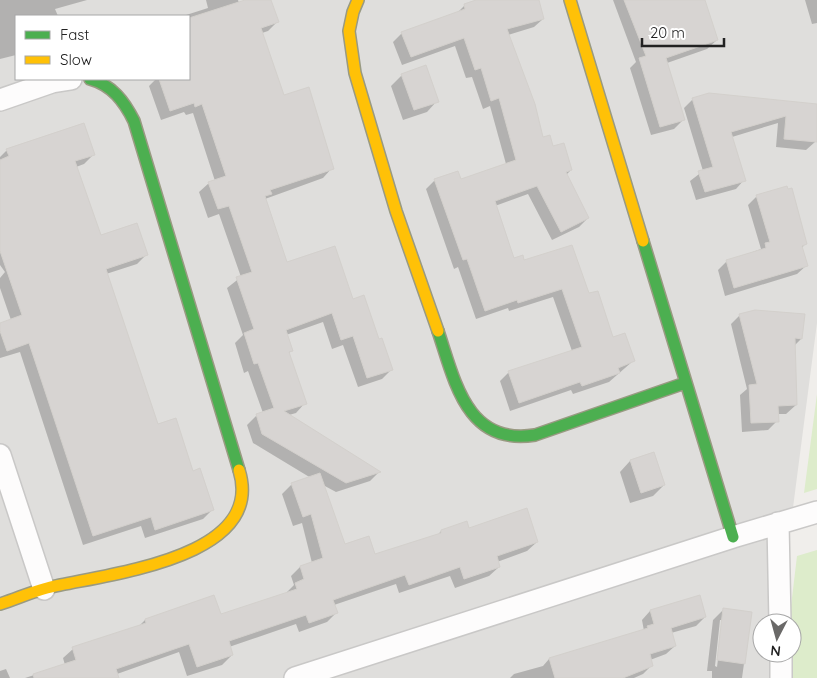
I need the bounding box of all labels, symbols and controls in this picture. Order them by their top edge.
legend [15,15,190,80]
scale bar [642,15,724,47]
text: 20 m [650,23,685,42]
text: Fast [60,25,89,44]
text: Slow [60,50,92,69]
north arrow [752,613,802,663]
text: N [770,641,782,660]

